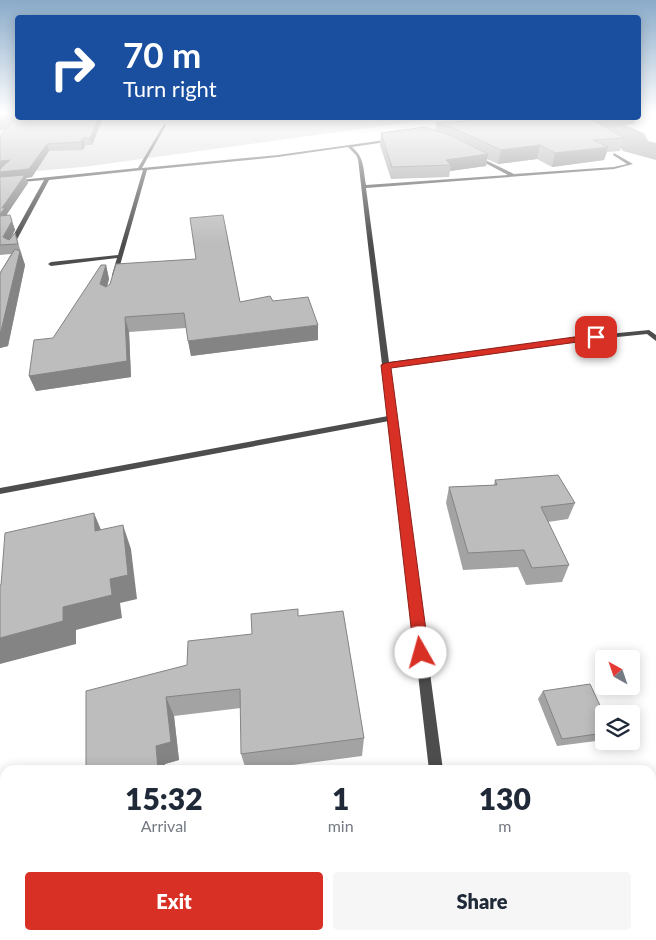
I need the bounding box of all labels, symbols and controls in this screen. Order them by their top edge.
text: 70 m [123,33,201,75]
icon: right [40,35,105,100]
text: Turn right [123,75,217,102]
pin [575,316,617,358]
icon: arrive [582,323,610,351]
position arrow [394,626,446,678]
north arrow [595,650,640,695]
map controls [595,650,640,750]
button: layers [595,705,640,750]
text: 15:32 [125,780,203,816]
text: 1 [332,780,349,816]
text: 130 [479,780,531,816]
text: Arrival [141,816,187,835]
text: min [328,816,354,835]
text: m [498,816,511,835]
button: Exit [25,872,323,930]
button: Share [333,872,631,930]

